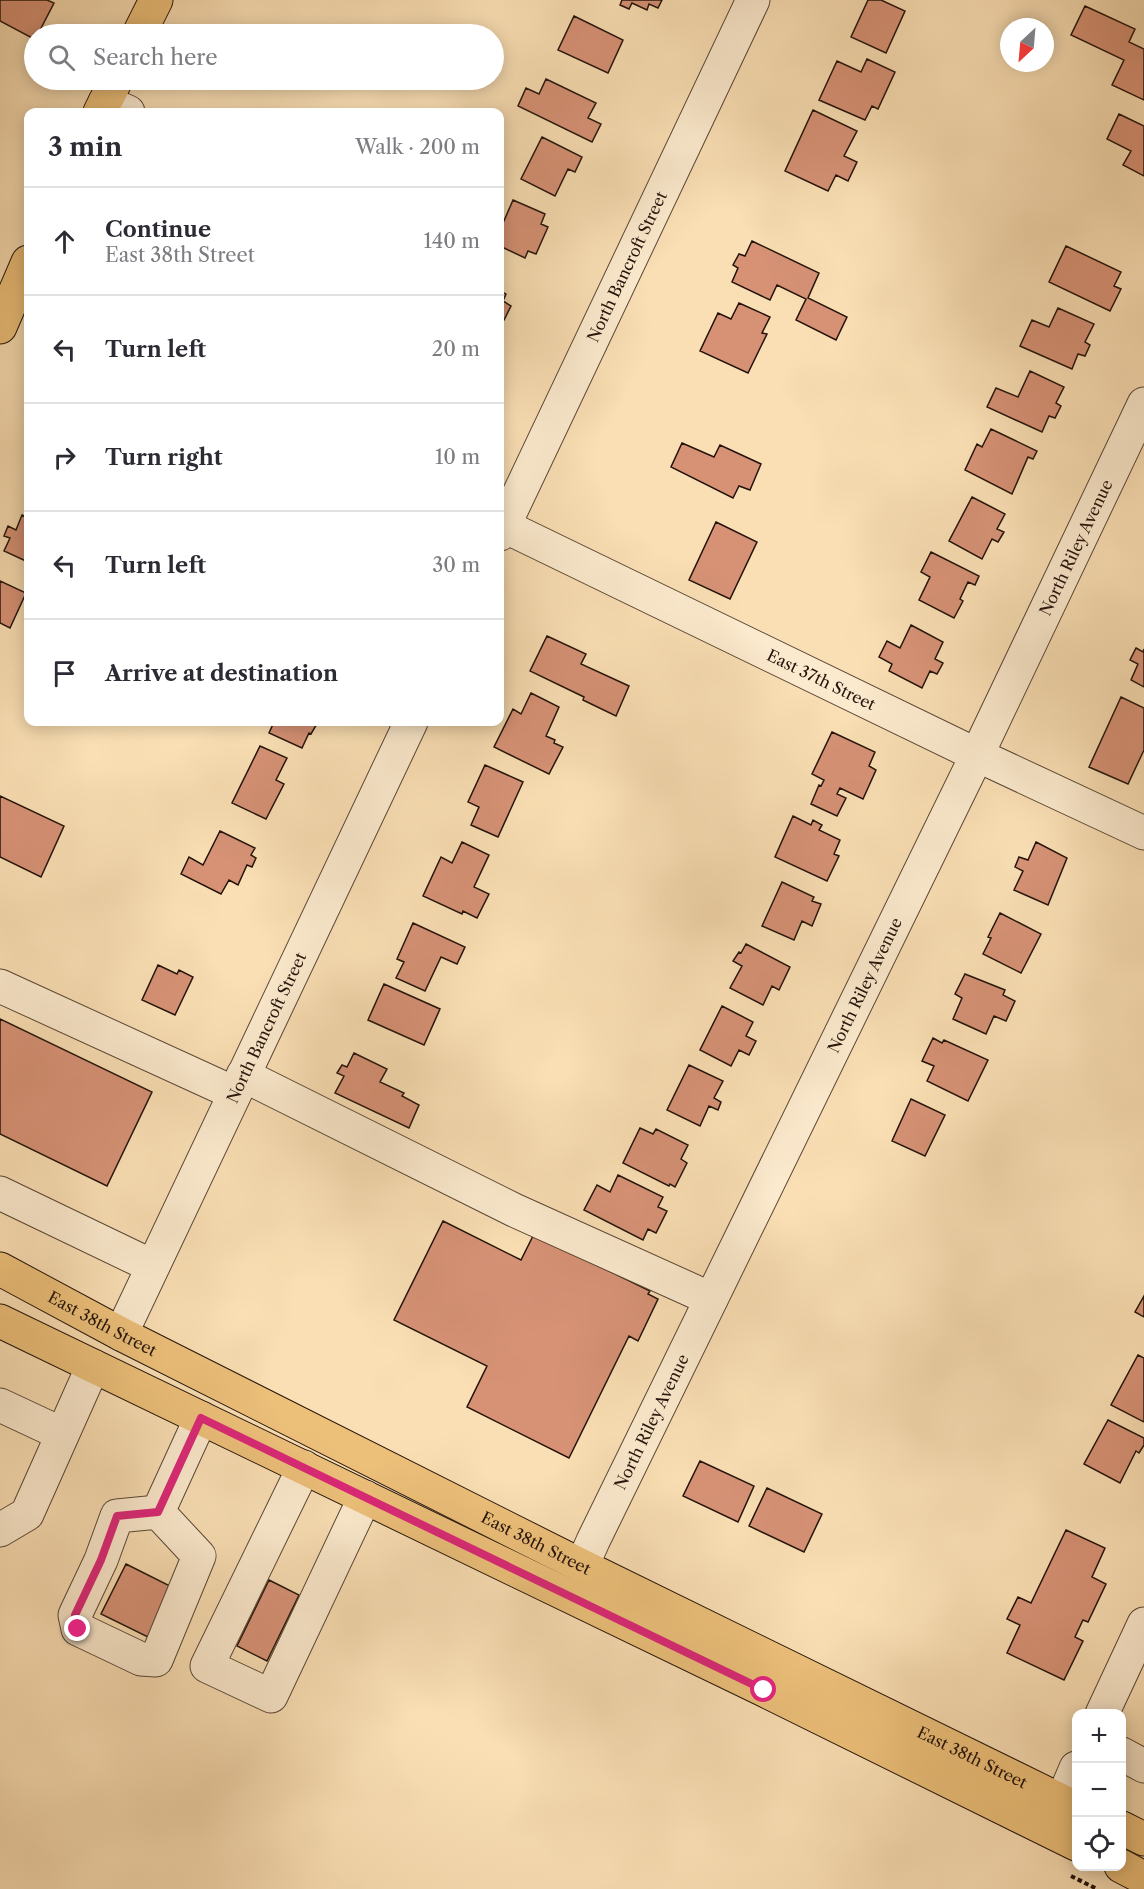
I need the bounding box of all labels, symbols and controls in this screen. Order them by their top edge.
north arrow [1000,18,1054,72]
search box [24,24,504,90]
icon: search [45,41,78,74]
text: Search here [93,44,218,71]
text: 3 min [48,131,122,163]
text: Walk · 200 m [355,135,480,159]
street label: North Bancroft Street [582,188,671,345]
text: Continue [105,216,211,243]
icon: ahead [48,225,81,258]
text: 140 m [423,229,480,253]
text: East 38th Street [105,243,255,267]
icon: left [48,333,81,366]
text: Turn left [105,336,206,363]
text: 20 m [432,337,480,361]
icon: right [48,441,81,474]
text: Turn right [105,444,223,471]
text: 10 m [435,445,480,469]
street label: North Riley Avenue [1035,476,1117,619]
icon: left [48,549,81,582]
text: Turn left [105,552,206,579]
text: 30 m [432,553,480,577]
street label: East 37th Street [764,645,879,715]
icon: arrive [48,657,81,690]
text: Arrive at destination [105,660,338,687]
street label: North Riley Avenue [823,914,906,1056]
street label: North Bancroft Street [222,949,311,1106]
street label: East 38th Street [45,1287,160,1360]
street label: North Riley Avenue [610,1351,693,1493]
street label: East 38th Street [478,1507,594,1579]
route end [64,1615,90,1641]
route start [750,1676,776,1702]
map controls [1072,1709,1126,1871]
button: + [1072,1709,1126,1763]
street label: East 38th Street [914,1722,1031,1793]
button: − [1072,1763,1126,1817]
button: locate [1072,1817,1126,1871]

